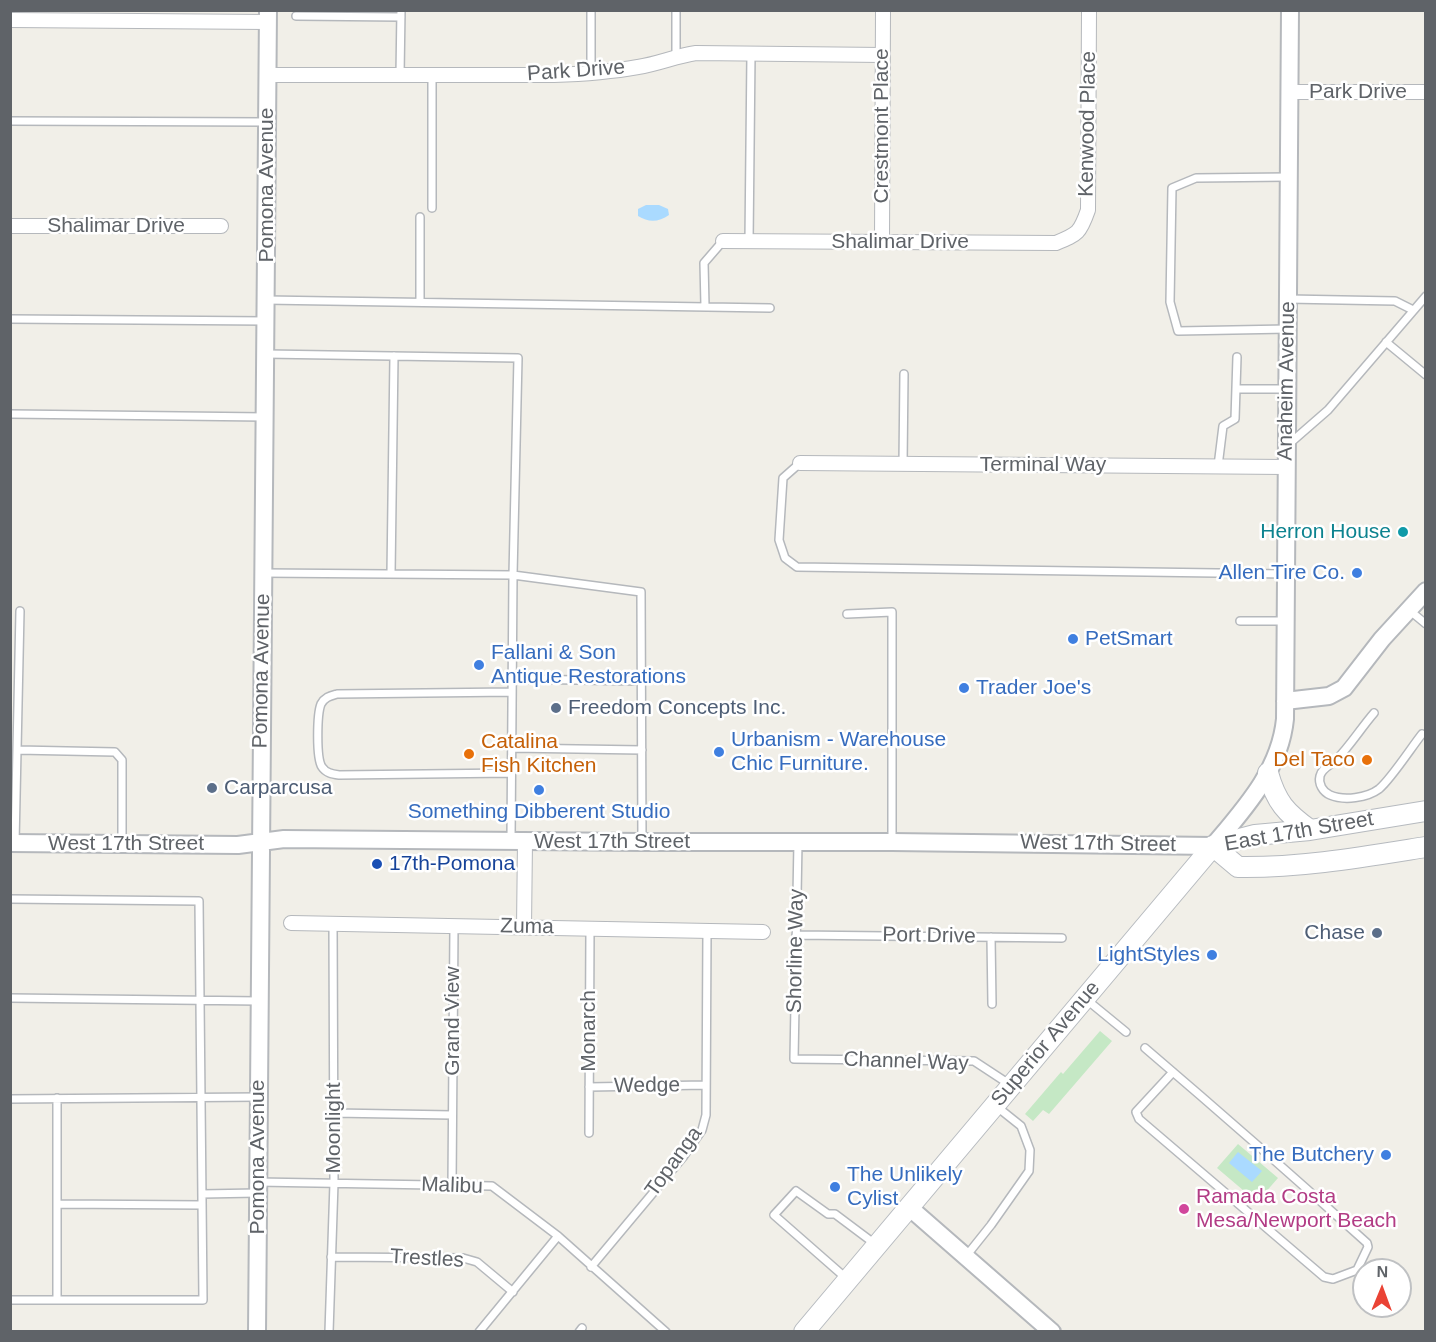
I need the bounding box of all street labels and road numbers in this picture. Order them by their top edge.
street label: Crestmont Place [869,48,895,204]
street label: Kenwood Place [1074,51,1102,197]
street label: Park Drive [526,55,626,87]
street label: Park Drive [1309,79,1407,105]
street label: Pomona Avenue [254,108,280,262]
street label: Shalimar Drive [47,213,185,239]
street label: Shalimar Drive [831,229,969,255]
street label: Anaheim Avenue [1273,301,1301,461]
street label: Terminal Way [980,452,1106,478]
street label: Pomona Avenue [248,593,276,749]
street label: East 17th Street [1223,807,1375,857]
street label: West 17th Street [534,829,690,855]
street label: West 17th Street [1020,830,1176,858]
street label: West 17th Street [48,831,204,857]
street label: Shorline Way [782,889,810,1013]
street label: Zuma [500,914,554,940]
street label: Port Drive [882,923,976,949]
street label: Grand View [440,966,466,1076]
street label: Superior Avenue [986,976,1106,1112]
street label: Monarch [576,990,602,1072]
street label: Channel Way [843,1047,969,1077]
street label: Wedge [614,1073,680,1099]
street label: Pomona Avenue [245,1080,271,1234]
street label: Moonlight [321,1082,347,1174]
street label: Topanga [640,1122,708,1202]
street label: Malibu [421,1172,483,1200]
street label: Trestles [389,1244,465,1274]

